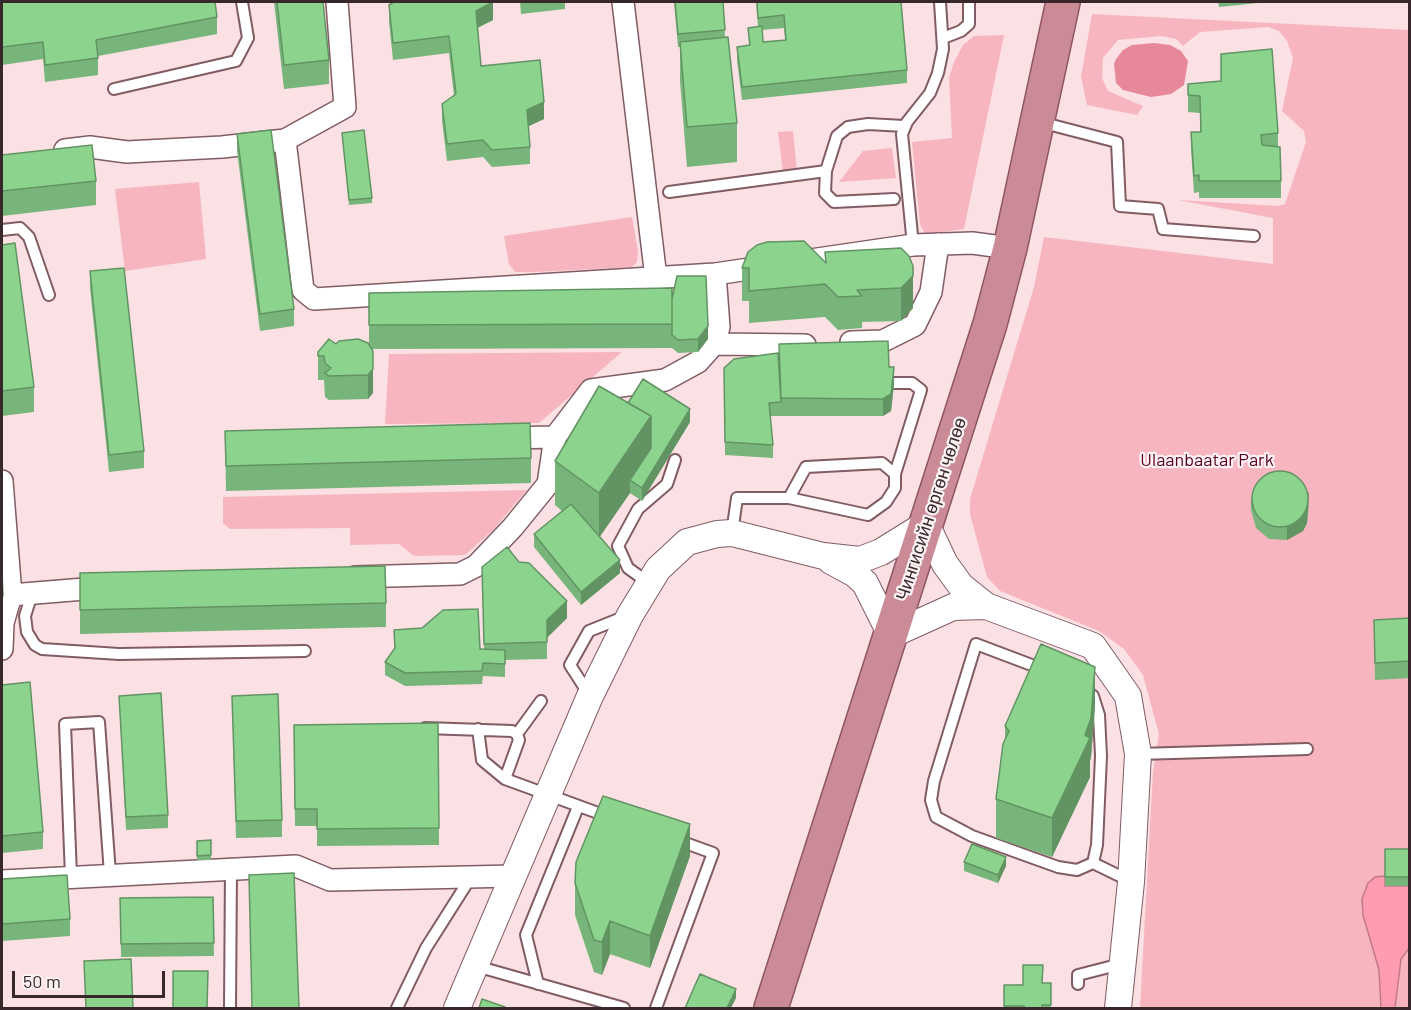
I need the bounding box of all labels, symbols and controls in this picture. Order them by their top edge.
street label: Чингисийн өргөн чөлөө [891,415,971,603]
park label: Ulaanbaatar Park [1140,449,1274,471]
scale bar [15,959,168,997]
text: 50 m [23,970,61,992]

